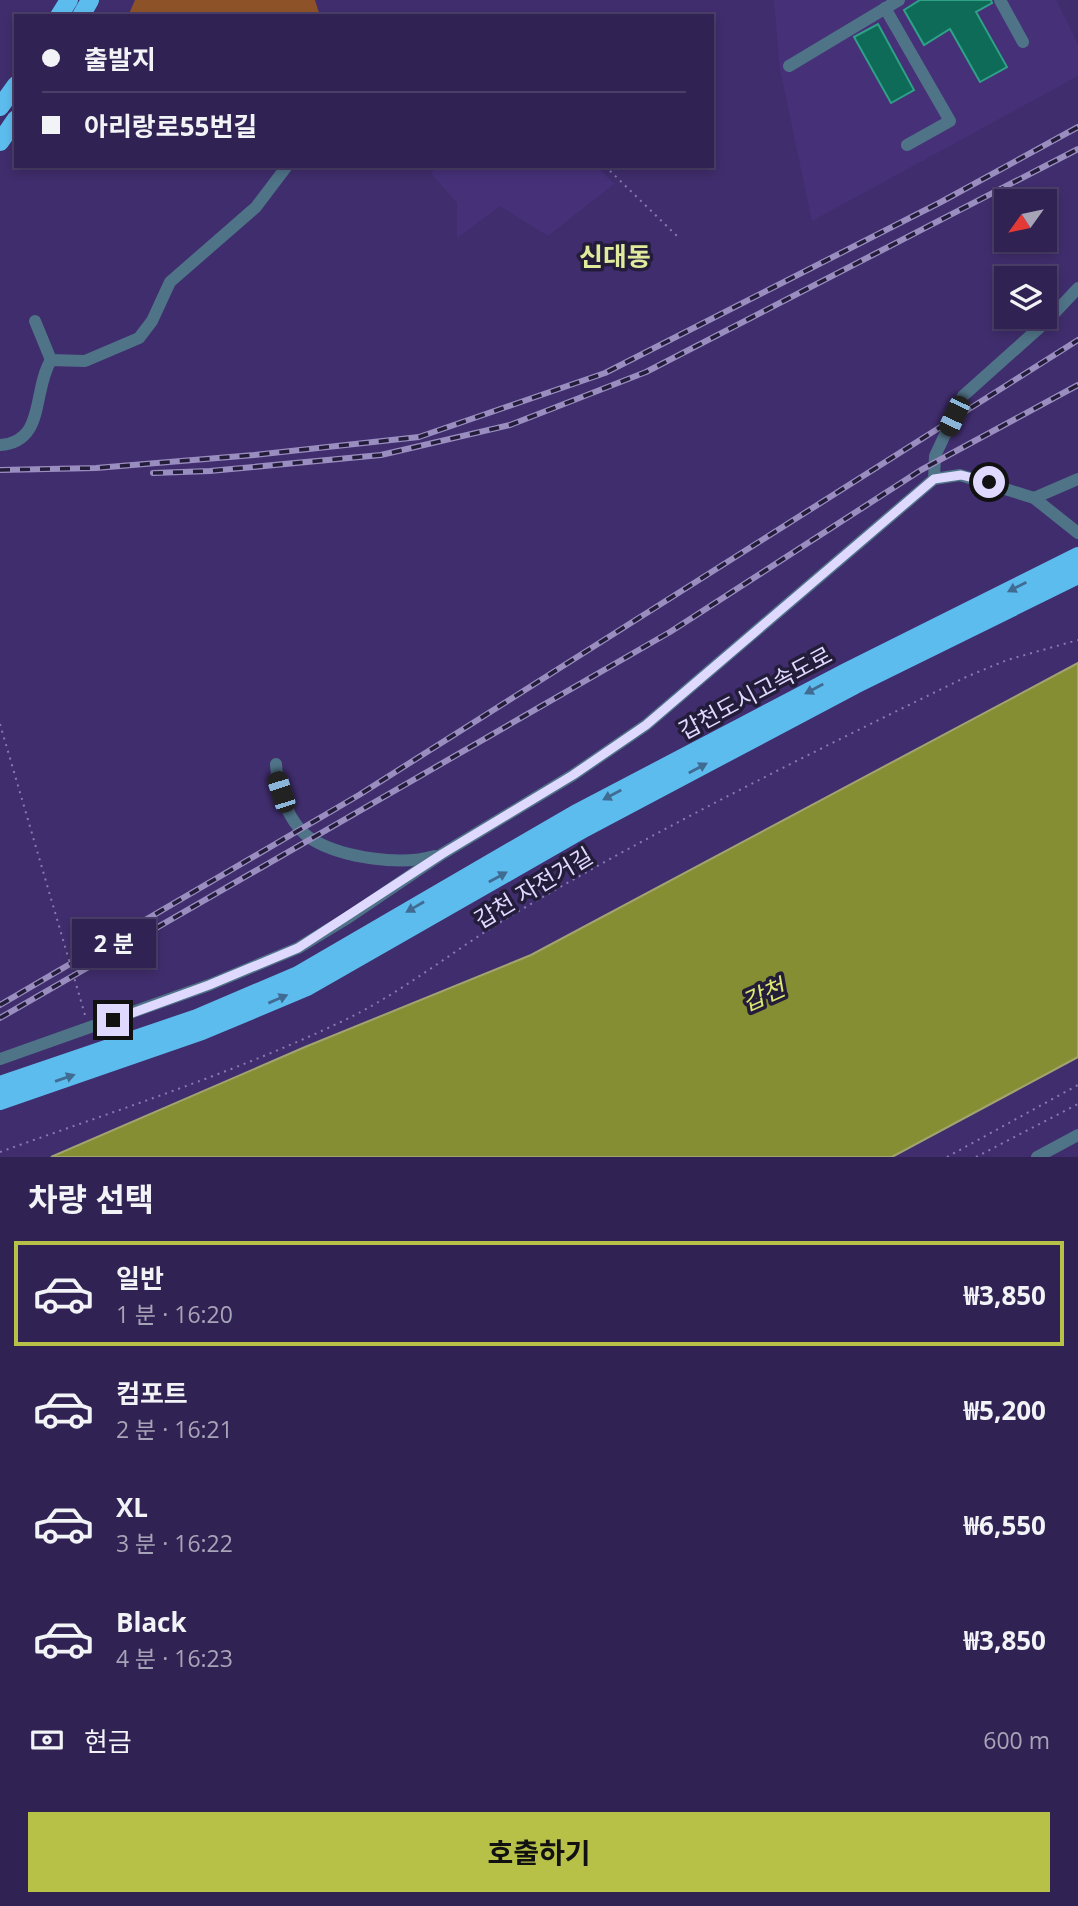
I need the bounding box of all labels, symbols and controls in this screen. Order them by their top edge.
text: 출발지 [84,41,156,77]
text: 아리랑로55번길 [84,108,257,144]
north arrow [994,189,1057,252]
map controls [994,189,1057,329]
district label: 신대동 [579,238,651,274]
button: layers [994,266,1057,329]
car [936,393,973,439]
route start [973,466,1005,498]
one-way arrow [1007,581,1027,592]
street label: 갑천도시고속도로 [673,638,837,746]
one-way arrow [804,683,824,695]
one-way arrow [688,763,708,774]
car [265,769,298,815]
one-way arrow [602,789,622,800]
street label: 갑천 자전거길 [468,839,598,935]
one-way arrow [488,871,508,883]
one-way arrow [405,901,424,913]
callout: 2 분 [71,918,155,968]
text: 2 분 [94,927,134,959]
water label: 갑천 [736,969,793,1018]
one-way arrow [267,993,288,1004]
route end [97,1004,129,1036]
one-way arrow [54,1072,75,1083]
text: 차량 선택 [28,1177,154,1220]
text: 일반 [116,1260,164,1296]
icon: car [32,1262,95,1325]
text: ₩3,850 [964,1277,1046,1313]
text: 1 분 · 16:20 [116,1298,233,1330]
text: 컴포트 [116,1375,188,1411]
icon: car [32,1377,95,1440]
text: ₩5,200 [964,1392,1046,1428]
text: 2 분 · 16:21 [116,1413,233,1445]
text: XL [116,1489,148,1525]
icon: car [32,1492,95,1555]
text: ₩6,550 [964,1507,1046,1543]
text: 3 분 · 16:22 [116,1527,233,1559]
text: Black [116,1604,187,1640]
icon: car [32,1607,95,1670]
text: ₩3,850 [964,1622,1046,1658]
text: 4 분 · 16:23 [116,1642,233,1674]
icon: cash [28,1721,66,1759]
text: 현금 [84,1723,132,1759]
text: 600 m [983,1724,1050,1756]
button: 호출하기 [28,1812,1050,1892]

